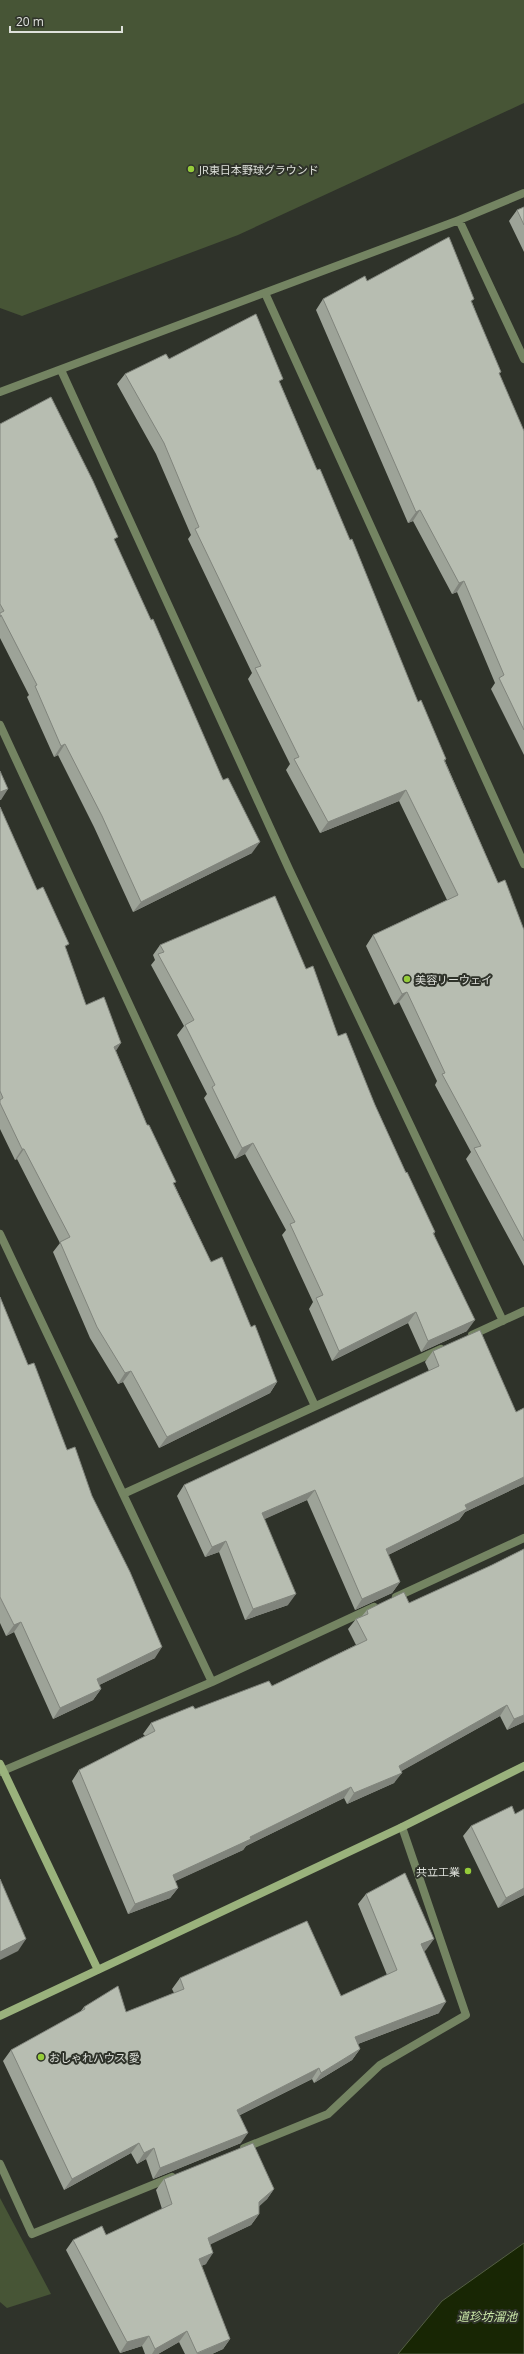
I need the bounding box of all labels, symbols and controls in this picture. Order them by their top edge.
scale bar [10,8,122,34]
text: 20 m [16,13,44,30]
place label: JR東日本野球グラウンド [198,162,319,177]
marker: JR東日本野球グラウンド [186,164,196,174]
place label: 美容リーウェイ [415,972,492,987]
marker: 美容リーウェイ [402,974,412,984]
place label: 共立工業 [416,1864,460,1879]
marker: 共立工業 [463,1866,473,1876]
place label: おしゃれハウス 愛 [49,2050,140,2065]
marker: おしゃれハウス 愛 [36,2052,46,2062]
water label: 道珍坊溜池 [457,2308,518,2325]

